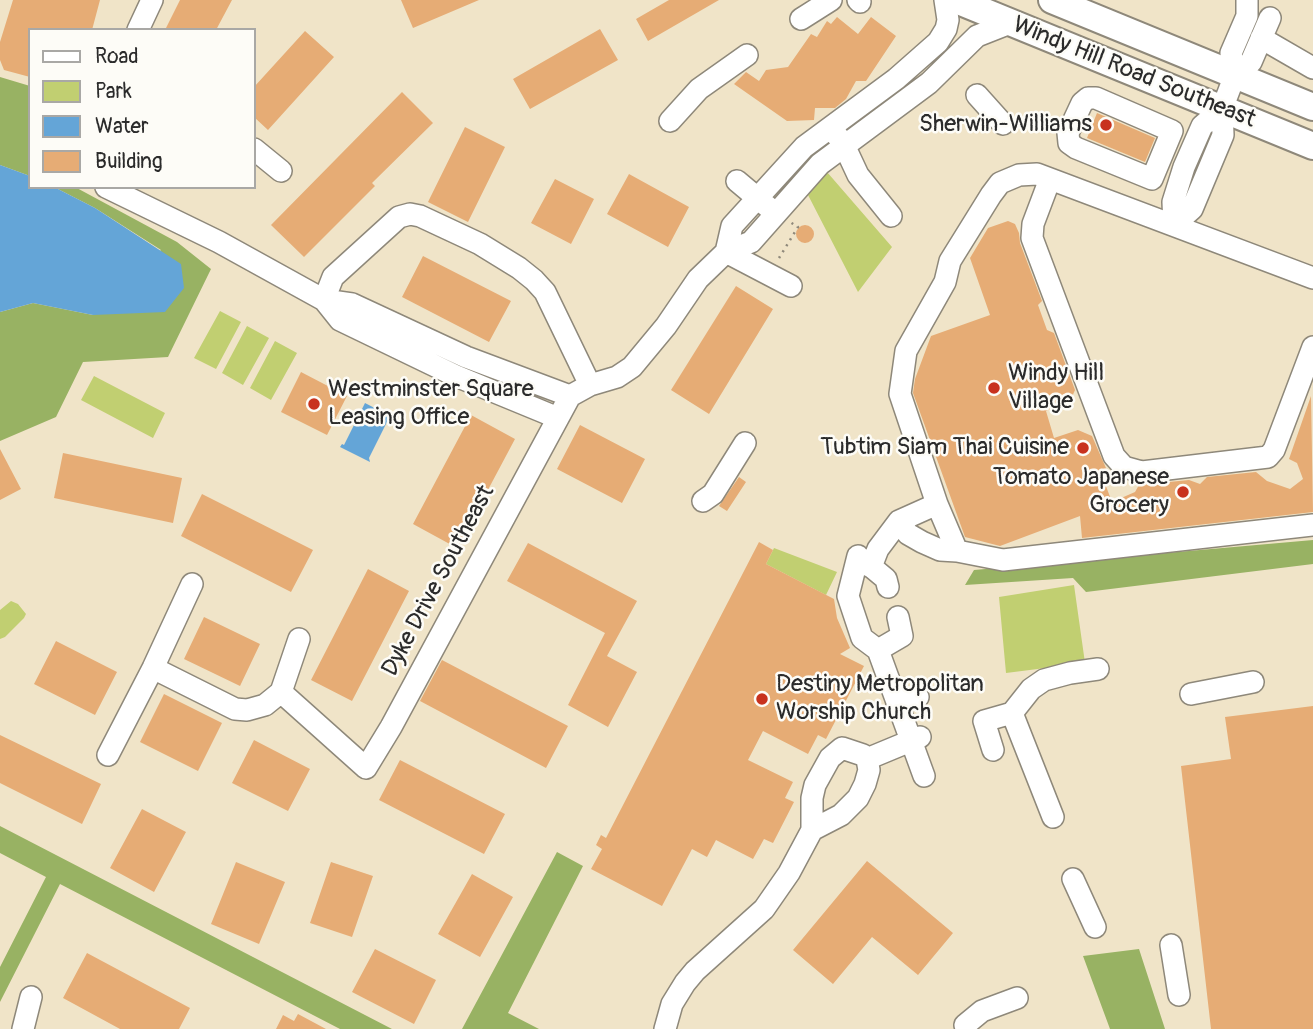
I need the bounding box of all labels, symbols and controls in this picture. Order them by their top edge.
street label: Windy Hill Road Southeast [1008,11,1260,135]
legend [28,28,256,189]
text: Road [95,43,139,70]
text: Park [95,78,132,105]
place label: Sherwin-Williams [919,111,1092,139]
text: Water [95,113,148,140]
marker: Sherwin-Williams [1098,117,1114,133]
text: Building [95,148,162,175]
place label: Windy Hill Village [1008,360,1104,416]
place label: Westminster Square Leasing Office [328,376,534,432]
marker: Windy Hill Village [986,380,1002,396]
marker: Westminster Square Leasing Office [306,396,322,412]
place label: Tubtim Siam Thai Cuisine [820,434,1069,462]
marker: Tubtim Siam Thai Cuisine [1075,440,1091,456]
place label: Tomato Japanese Grocery [993,464,1169,520]
street label: Dyke Drive Southeast [377,481,501,681]
marker: Tomato Japanese Grocery [1175,484,1191,500]
place label: Destiny Metropolitan Worship Church [776,671,984,727]
marker: Destiny Metropolitan Worship Church [754,691,770,707]

